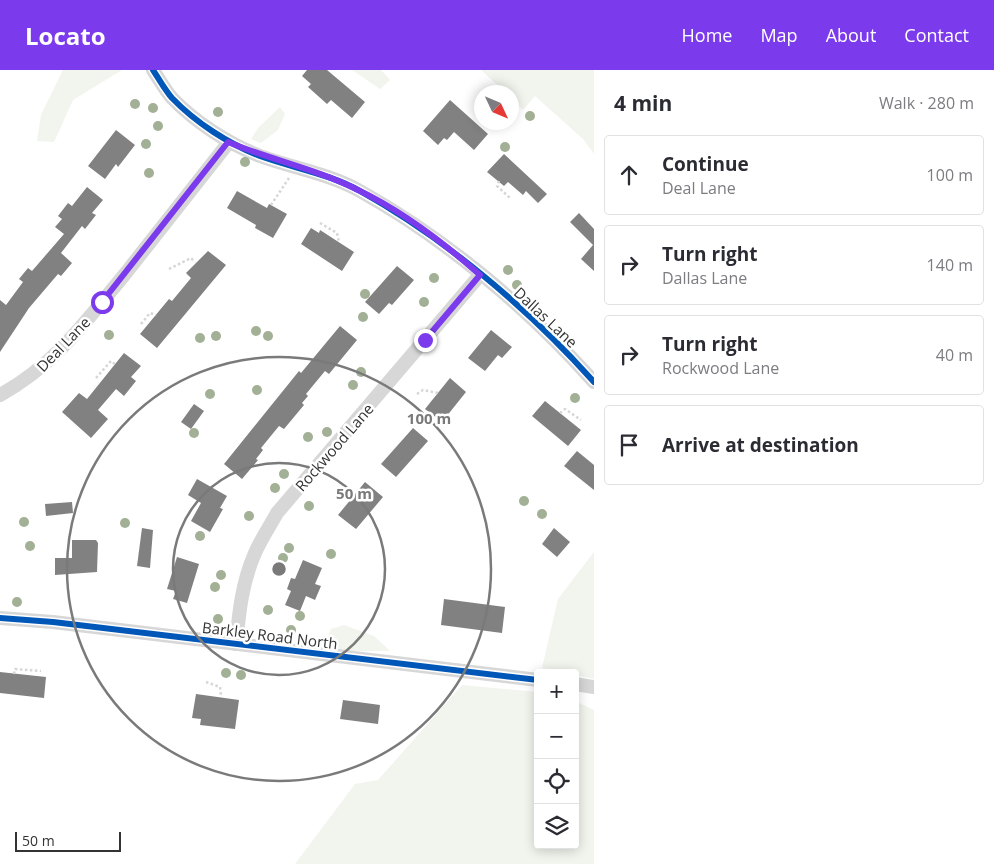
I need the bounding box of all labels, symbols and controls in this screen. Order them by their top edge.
text: Locato [25,19,106,52]
text: Home [682,23,732,47]
text: Map [760,23,798,47]
text: About [826,23,876,47]
text: Contact [904,23,969,47]
north arrow [474,85,519,130]
text: 4 min [614,89,672,117]
text: Walk · 280 m [879,92,974,114]
text: Continue [662,151,749,177]
icon: ahead [615,161,643,189]
text: 100 m [927,164,973,186]
text: Deal Lane [662,177,736,199]
text: Turn right [662,241,757,267]
icon: right [615,251,643,279]
text: 140 m [927,254,973,276]
text: Dallas Lane [662,267,747,289]
street label: Dallas Lane [510,282,582,352]
route start [91,291,114,314]
street label: Deal Lane [32,312,94,376]
route end [414,329,437,352]
text: Turn right [662,331,757,357]
icon: right [615,341,643,369]
text: 40 m [936,344,973,366]
text: Rockwood Lane [662,357,779,379]
street label: Rockwood Lane [290,399,378,495]
text: 100 m [407,408,451,428]
icon: arrive [615,431,643,459]
text: Arrive at destination [662,432,859,458]
text: 50 m [336,483,372,503]
centre of rings [270,560,288,578]
street label: Barkley Road North [201,617,339,653]
map controls [534,669,579,849]
button: + [534,669,579,714]
button: − [534,714,579,759]
button: locate [534,759,579,804]
button: layers [534,804,579,849]
scale bar [15,829,121,852]
text: 50 m [22,831,55,850]

